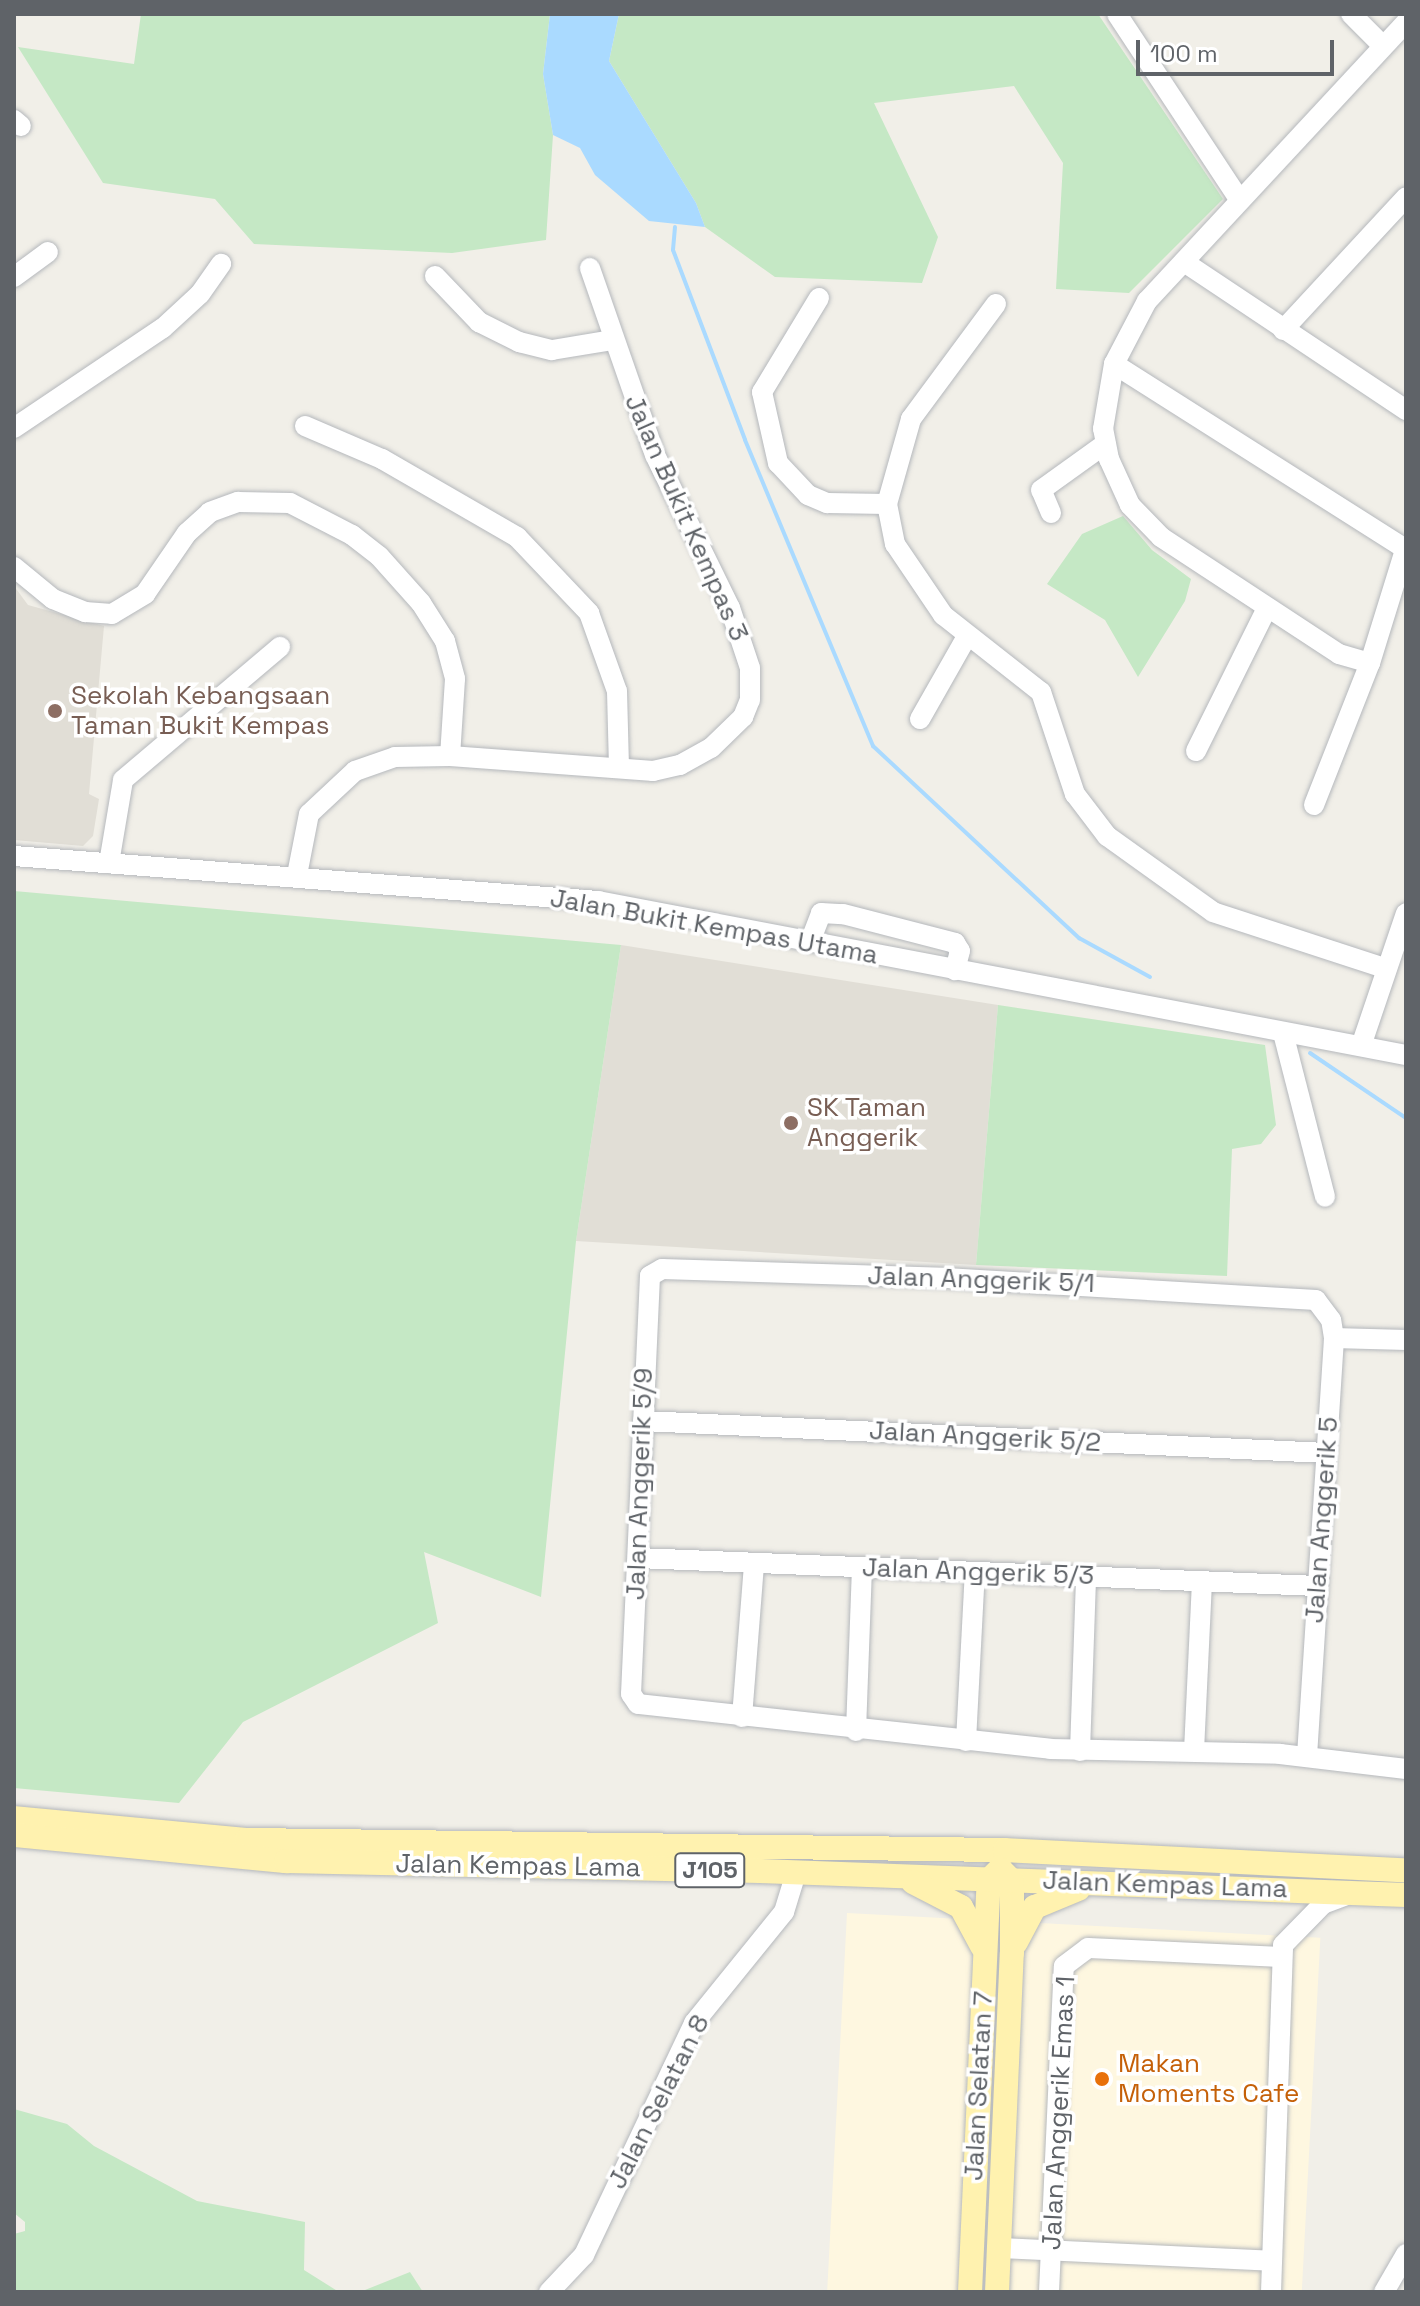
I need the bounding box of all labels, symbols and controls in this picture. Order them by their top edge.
scale bar [1140,24,1338,74]
text: 100 m [1150,38,1218,69]
street label: Jalan Bukit Kempas 3 [618,390,754,646]
place label: Sekolah Kebangsaan Taman Bukit Kempas [71,680,330,742]
marker: Sekolah Kebangsaan Taman Bukit Kempas [46,702,64,720]
street label: Jalan Bukit Kempas Utama [548,883,880,971]
place label: SK Taman Anggerik [807,1092,927,1154]
marker: SK Taman Anggerik [782,1114,800,1132]
street label: Jalan Anggerik 5/1 [867,1260,1095,1300]
street label: Jalan Anggerik 5/9 [620,1367,660,1601]
street label: Jalan Anggerik 5/2 [868,1415,1102,1459]
street label: Jalan Anggerik 5 [1299,1416,1345,1624]
street label: Jalan Anggerik 5/3 [861,1552,1095,1592]
street label: Jalan Kempas Lama [395,1848,641,1884]
road number: J105 [674,1850,746,1890]
street label: Jalan Kempas Lama [1042,1865,1288,1905]
street label: Jalan Anggerik Emas 1 [1036,1975,1082,2251]
street label: Jalan Selatan 7 [958,1991,1000,2181]
street label: Jalan Selatan 8 [602,2010,716,2194]
place label: Makan Moments Cafe [1118,2048,1299,2110]
marker: Makan Moments Cafe [1093,2070,1111,2088]

